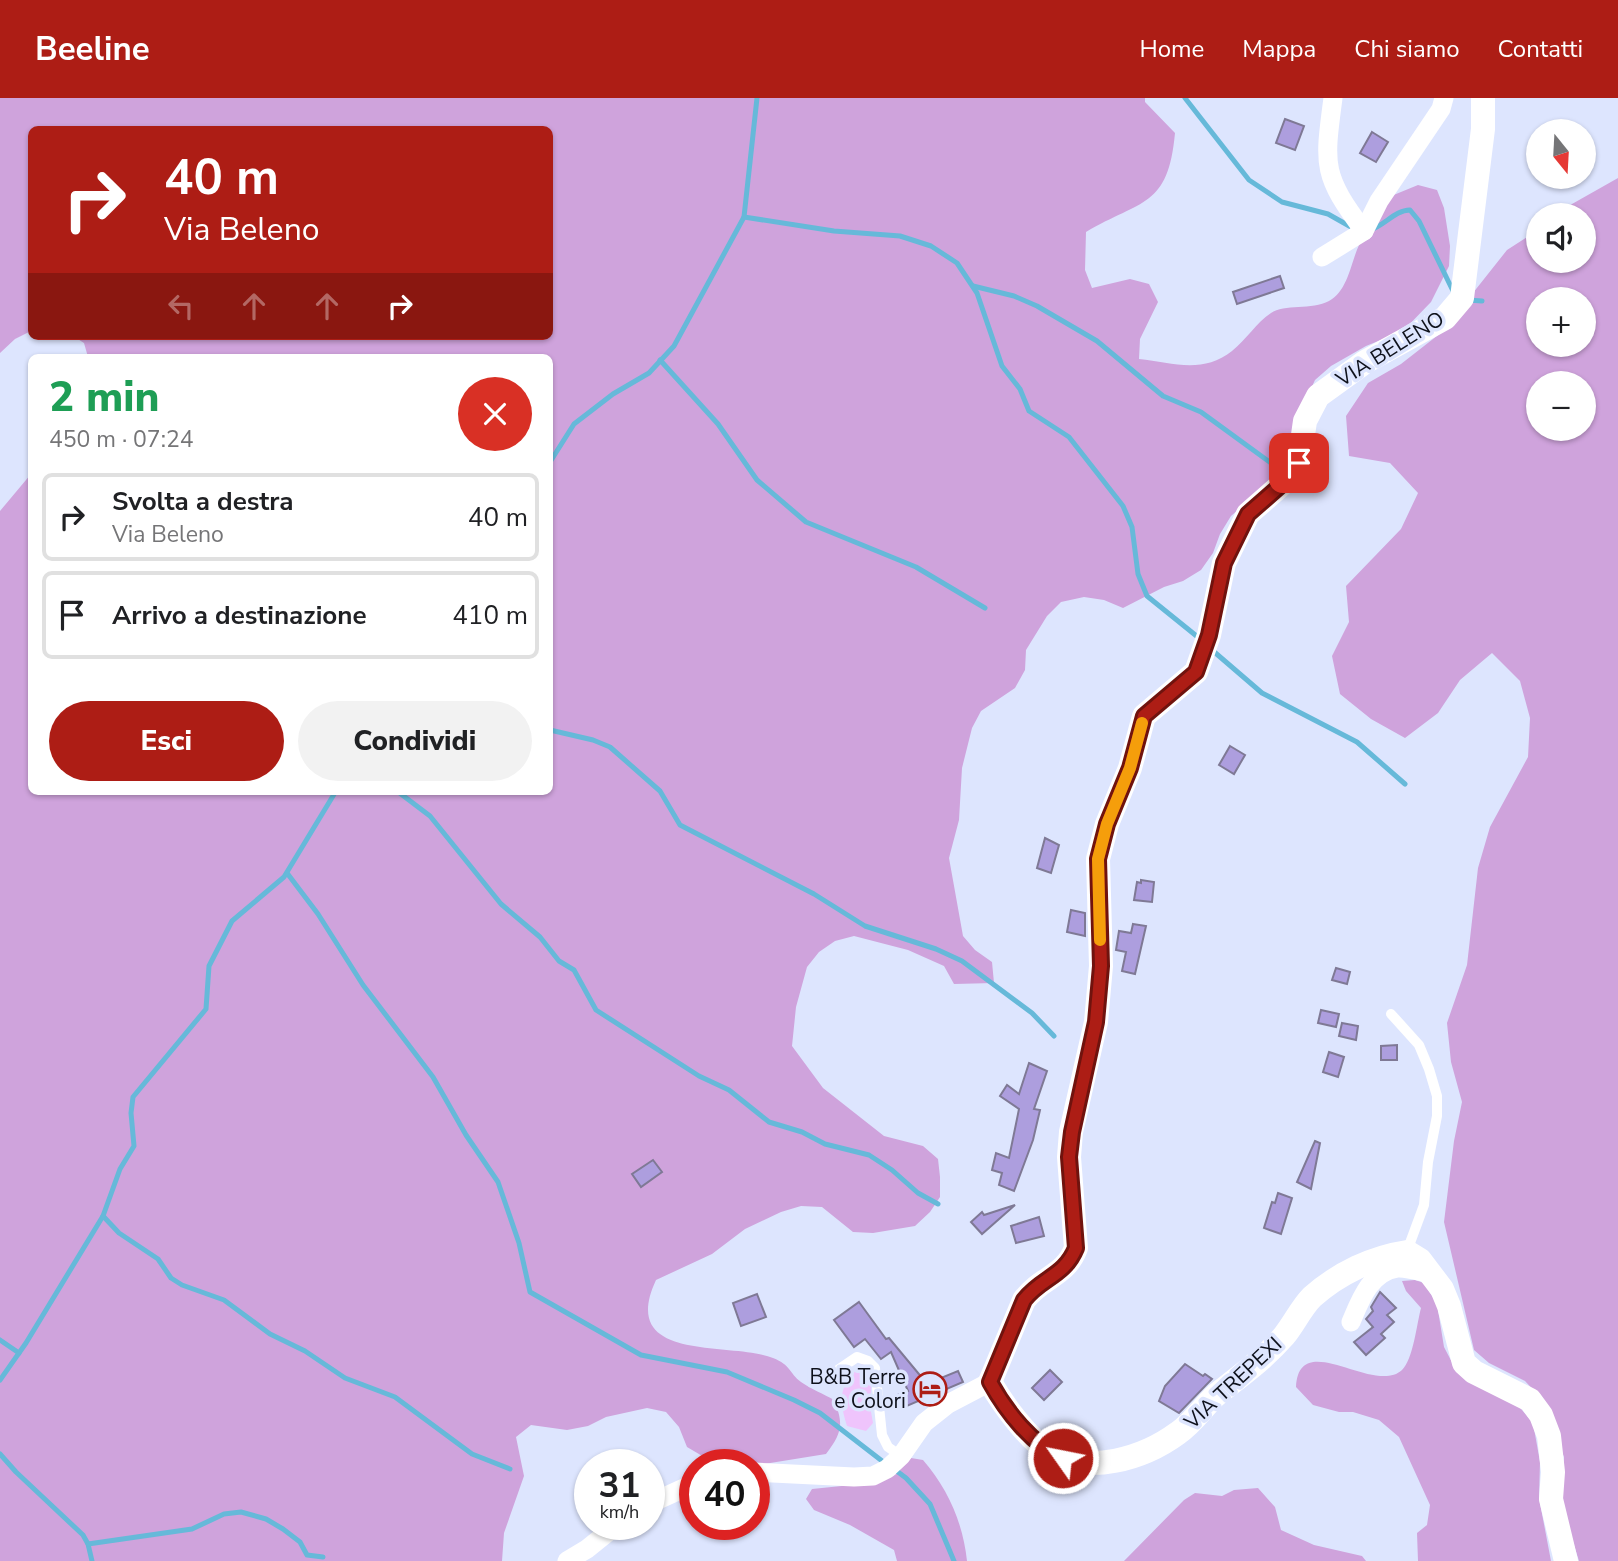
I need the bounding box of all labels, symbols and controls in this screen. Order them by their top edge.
text: Beeline [35,27,150,72]
text: Home [1139,33,1204,65]
text: Mappa [1242,33,1316,65]
text: Chi siamo [1354,33,1460,65]
text: Contatti [1498,33,1583,65]
north arrow [1526,119,1596,189]
map controls [1526,119,1596,441]
text: 40 m [164,144,279,211]
icon: right [49,154,140,245]
button: sound [1526,203,1596,273]
text: Via Beleno [164,208,320,251]
icon: left [162,287,200,325]
icon: ahead [235,287,273,325]
icon: ahead [308,287,346,325]
icon: right [381,287,419,325]
button: + [1526,287,1596,357]
street label: VIA BELENO [1330,305,1449,394]
text: 2 min [49,369,159,426]
button: − [1526,371,1596,441]
button: close [458,377,532,451]
text: 450 m · 07:24 [49,424,194,455]
pin [1269,433,1329,493]
icon: arrive [1280,444,1318,482]
text: Svolta a destra [112,484,294,519]
icon: right [53,498,91,536]
text: 40 m [468,500,528,535]
text: Via Beleno [112,519,224,550]
icon: arrive [53,596,91,634]
text: Arrivo a destinazione [112,598,367,633]
text: 410 m [452,598,528,633]
button: Esci [49,701,284,781]
button: Condividi [298,701,532,781]
street label: VIA TREPEXI [1177,1331,1288,1436]
place label: B&B Terre e Colori [809,1363,906,1415]
hotel icon: B&B Terre e Colori [911,1370,949,1408]
position arrow [1026,1421,1100,1495]
speed limit sign: 40 [679,1449,770,1540]
text: 31 [598,1462,641,1509]
text: km/h [600,1500,639,1524]

